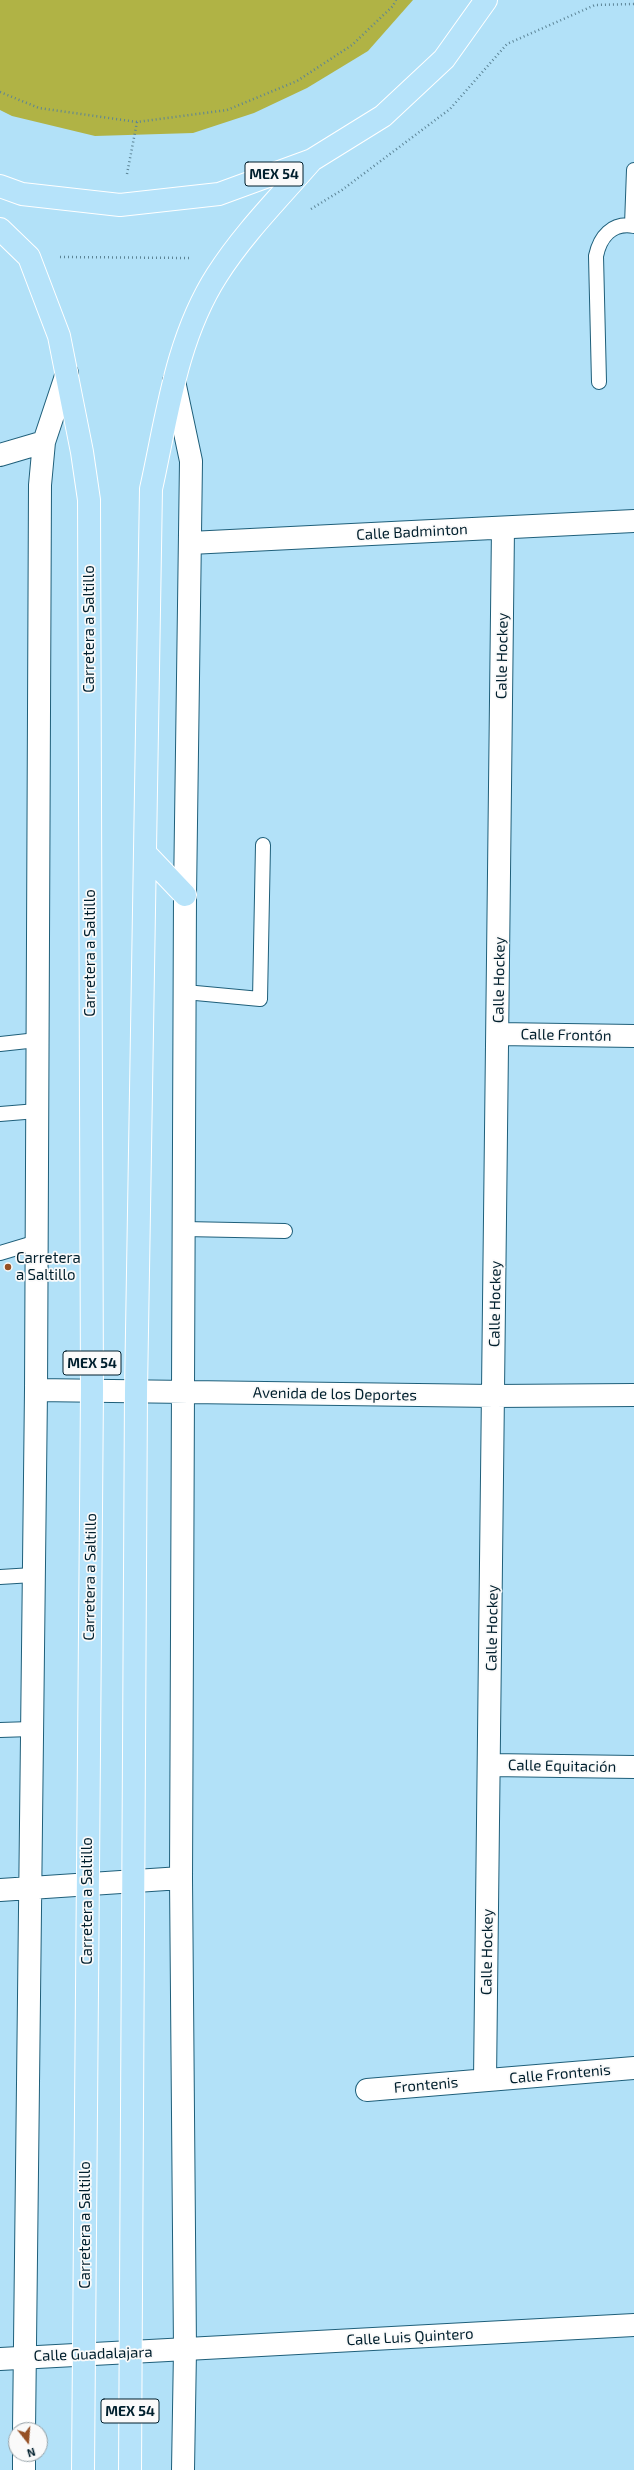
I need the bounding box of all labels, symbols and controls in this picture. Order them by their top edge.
road number: MEX 54 [245,162,303,186]
street label: Calle Badminton [356,520,468,544]
street label: Carretera a Saltillo [80,565,98,693]
street label: Calle Hockey [492,613,512,699]
street label: Carretera a Saltillo [81,889,99,1017]
street label: Calle Hockey [489,937,509,1023]
street label: Calle Frontón [520,1025,612,1045]
place label: Carretera a Saltillo [16,1249,81,1284]
street label: Calle Hockey [485,1261,505,1347]
marker: Carretera a Saltillo [3,1262,13,1272]
road number: MEX 54 [63,1351,121,1375]
street label: Avenida de los Deportes [253,1384,417,1404]
street label: Carretera a Saltillo [80,1513,100,1641]
street label: Calle Hockey [482,1585,502,1671]
street label: Calle Equitación [508,1756,616,1776]
street label: Carretera a Saltillo [78,1837,96,1965]
street label: Calle Hockey [477,1909,497,1995]
street label: Calle Frontenis [509,2061,611,2087]
street label: Frontenis [393,2073,459,2097]
street label: Carretera a Saltillo [76,2161,94,2289]
street label: Calle Luis Quintero [346,2325,474,2349]
street label: Calle Guadalajara [33,2343,153,2365]
road number: MEX 54 [101,2399,159,2423]
north arrow [8,2422,48,2462]
text: N [26,2446,37,2460]

